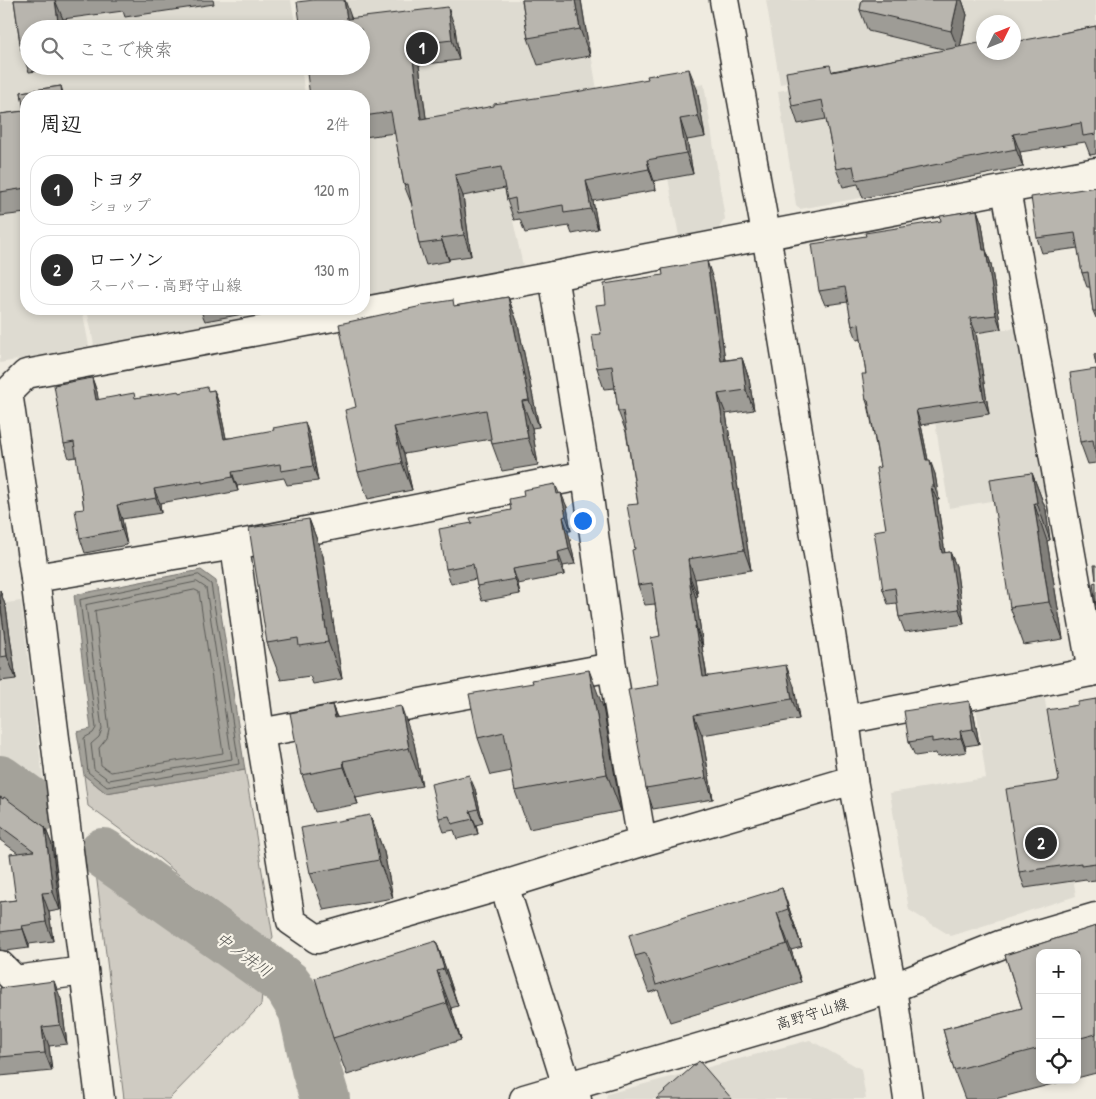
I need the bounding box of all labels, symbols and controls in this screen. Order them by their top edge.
north arrow [976,15,1021,60]
search box [20,20,370,75]
pin: 1 [406,29,438,67]
icon: search [38,34,66,62]
text: ここで検索 [78,36,173,62]
text: 周辺 [40,109,82,138]
text: 2件 [327,113,350,135]
text: トヨタ [88,166,145,192]
text: 1 [54,179,60,201]
text: 120 m [314,179,349,201]
text: ショップ [88,194,151,216]
text: ローソン [88,246,164,272]
text: 2 [53,259,61,281]
text: 130 m [314,259,349,281]
text: スーパー · 高野守山線 [88,274,242,296]
your location [570,508,596,534]
pin: 2 [1025,824,1057,862]
water label: 中ノ井川 [212,926,276,982]
map controls [1036,949,1081,1084]
button: + [1036,949,1081,994]
street label: 高野守山線 [773,993,851,1035]
button: − [1036,994,1081,1039]
button: locate [1036,1039,1081,1084]

